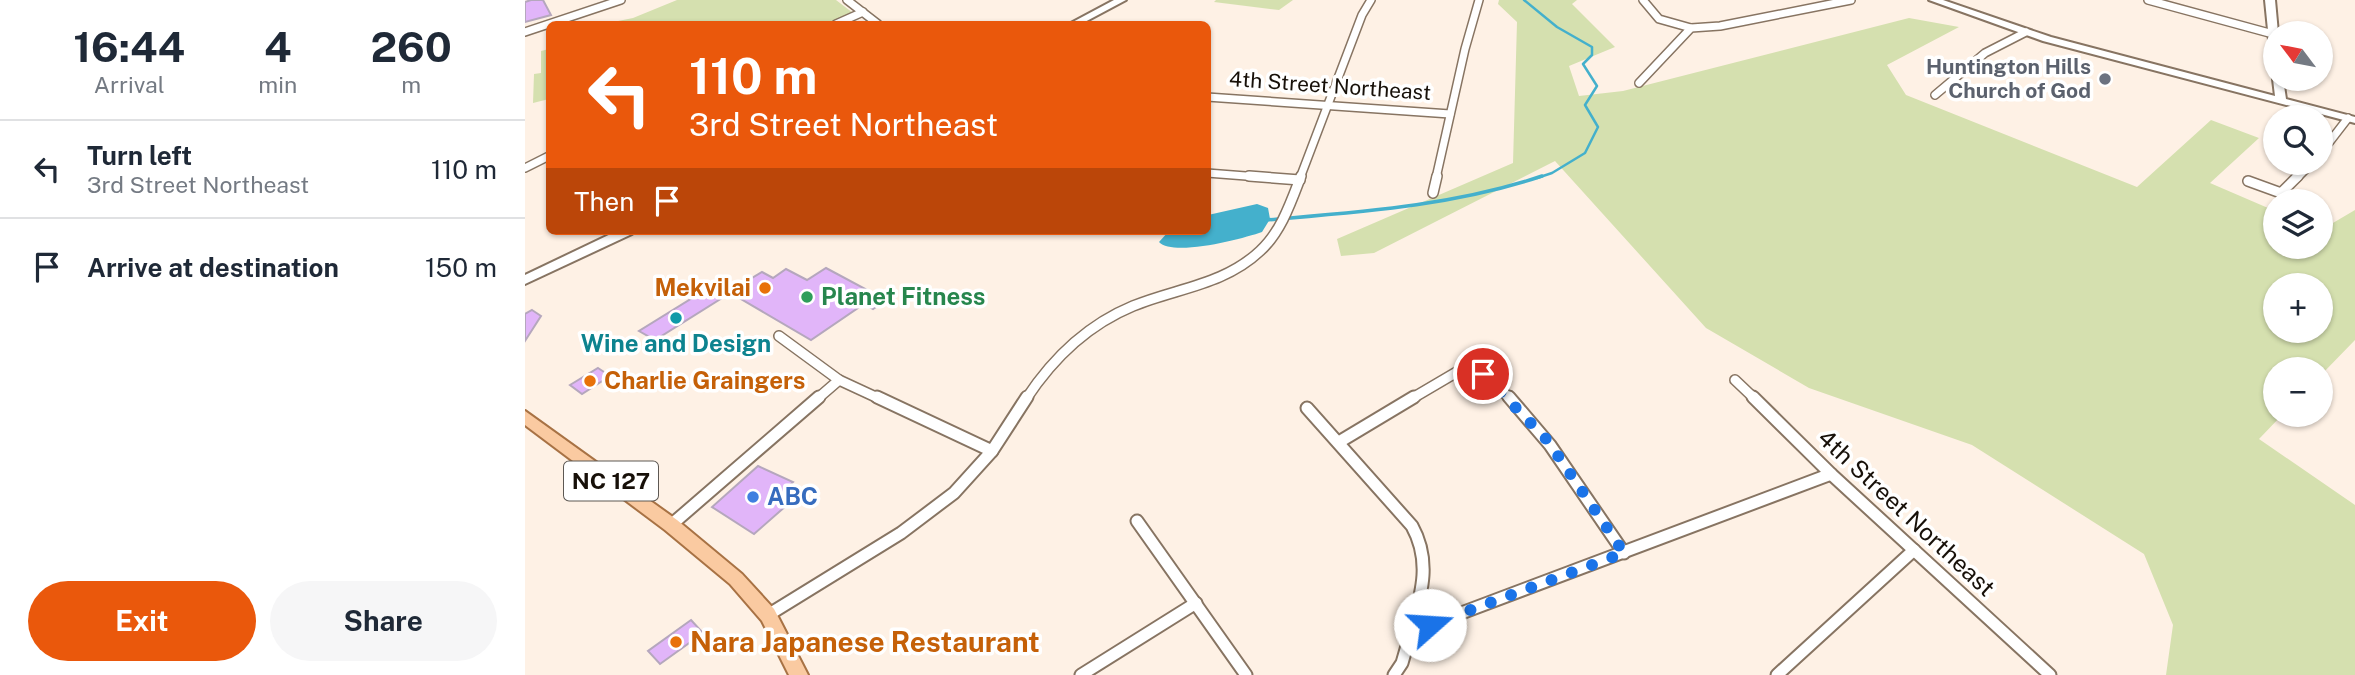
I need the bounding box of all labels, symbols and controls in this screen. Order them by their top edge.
north arrow [2263,21,2333,91]
map controls [2263,21,2333,427]
text: 16:44 [73,22,185,71]
text: 4 [264,22,292,71]
text: 260 [370,22,452,71]
text: 110 m [689,47,817,105]
icon: left [574,49,665,140]
place label: Huntington Hills Church of God [1926,54,2091,103]
street label: 4th Street Northeast [1228,66,1432,105]
text: Arrival [94,71,165,98]
text: min [258,71,297,98]
text: m [401,71,421,98]
marker: Huntington Hills Church of God [2097,71,2113,87]
button: search [2263,105,2333,175]
text: 3rd Street Northeast [689,106,998,143]
text: Turn left [87,140,192,171]
icon: left [28,150,66,188]
text: 110 m [431,154,497,185]
text: 3rd Street Northeast [87,171,309,198]
icon: arrive [648,182,686,220]
text: Then [574,186,634,217]
button: layers [2263,189,2333,259]
icon: arrive [28,248,66,286]
text: Arrive at destination [87,252,339,283]
text: 150 m [425,252,497,283]
place label: Mekvilai [654,273,751,301]
button: + [2263,273,2333,343]
marker: Mekvilai [757,280,773,296]
place label: Planet Fitness [821,282,986,310]
marker: Planet Fitness [799,289,815,305]
marker: Wine and Design [668,310,684,326]
place label: Wine and Design [581,329,771,357]
pin [1453,344,1513,404]
icon: arrive [1464,355,1502,393]
button: − [2263,357,2333,427]
place label: Charlie Graingers [604,366,805,394]
marker: Charlie Graingers [582,373,598,389]
street label: 4th Street Northeast [1812,423,2001,601]
road number: NC 127 [564,461,658,500]
place label: ABC [767,482,818,510]
marker: ABC [745,489,761,505]
button: Exit [28,581,256,661]
button: Share [270,581,497,661]
position arrow [1393,588,1467,662]
place label: Nara Japanese Restaurant [690,625,1040,658]
marker: Nara Japanese Restaurant [668,634,684,650]

